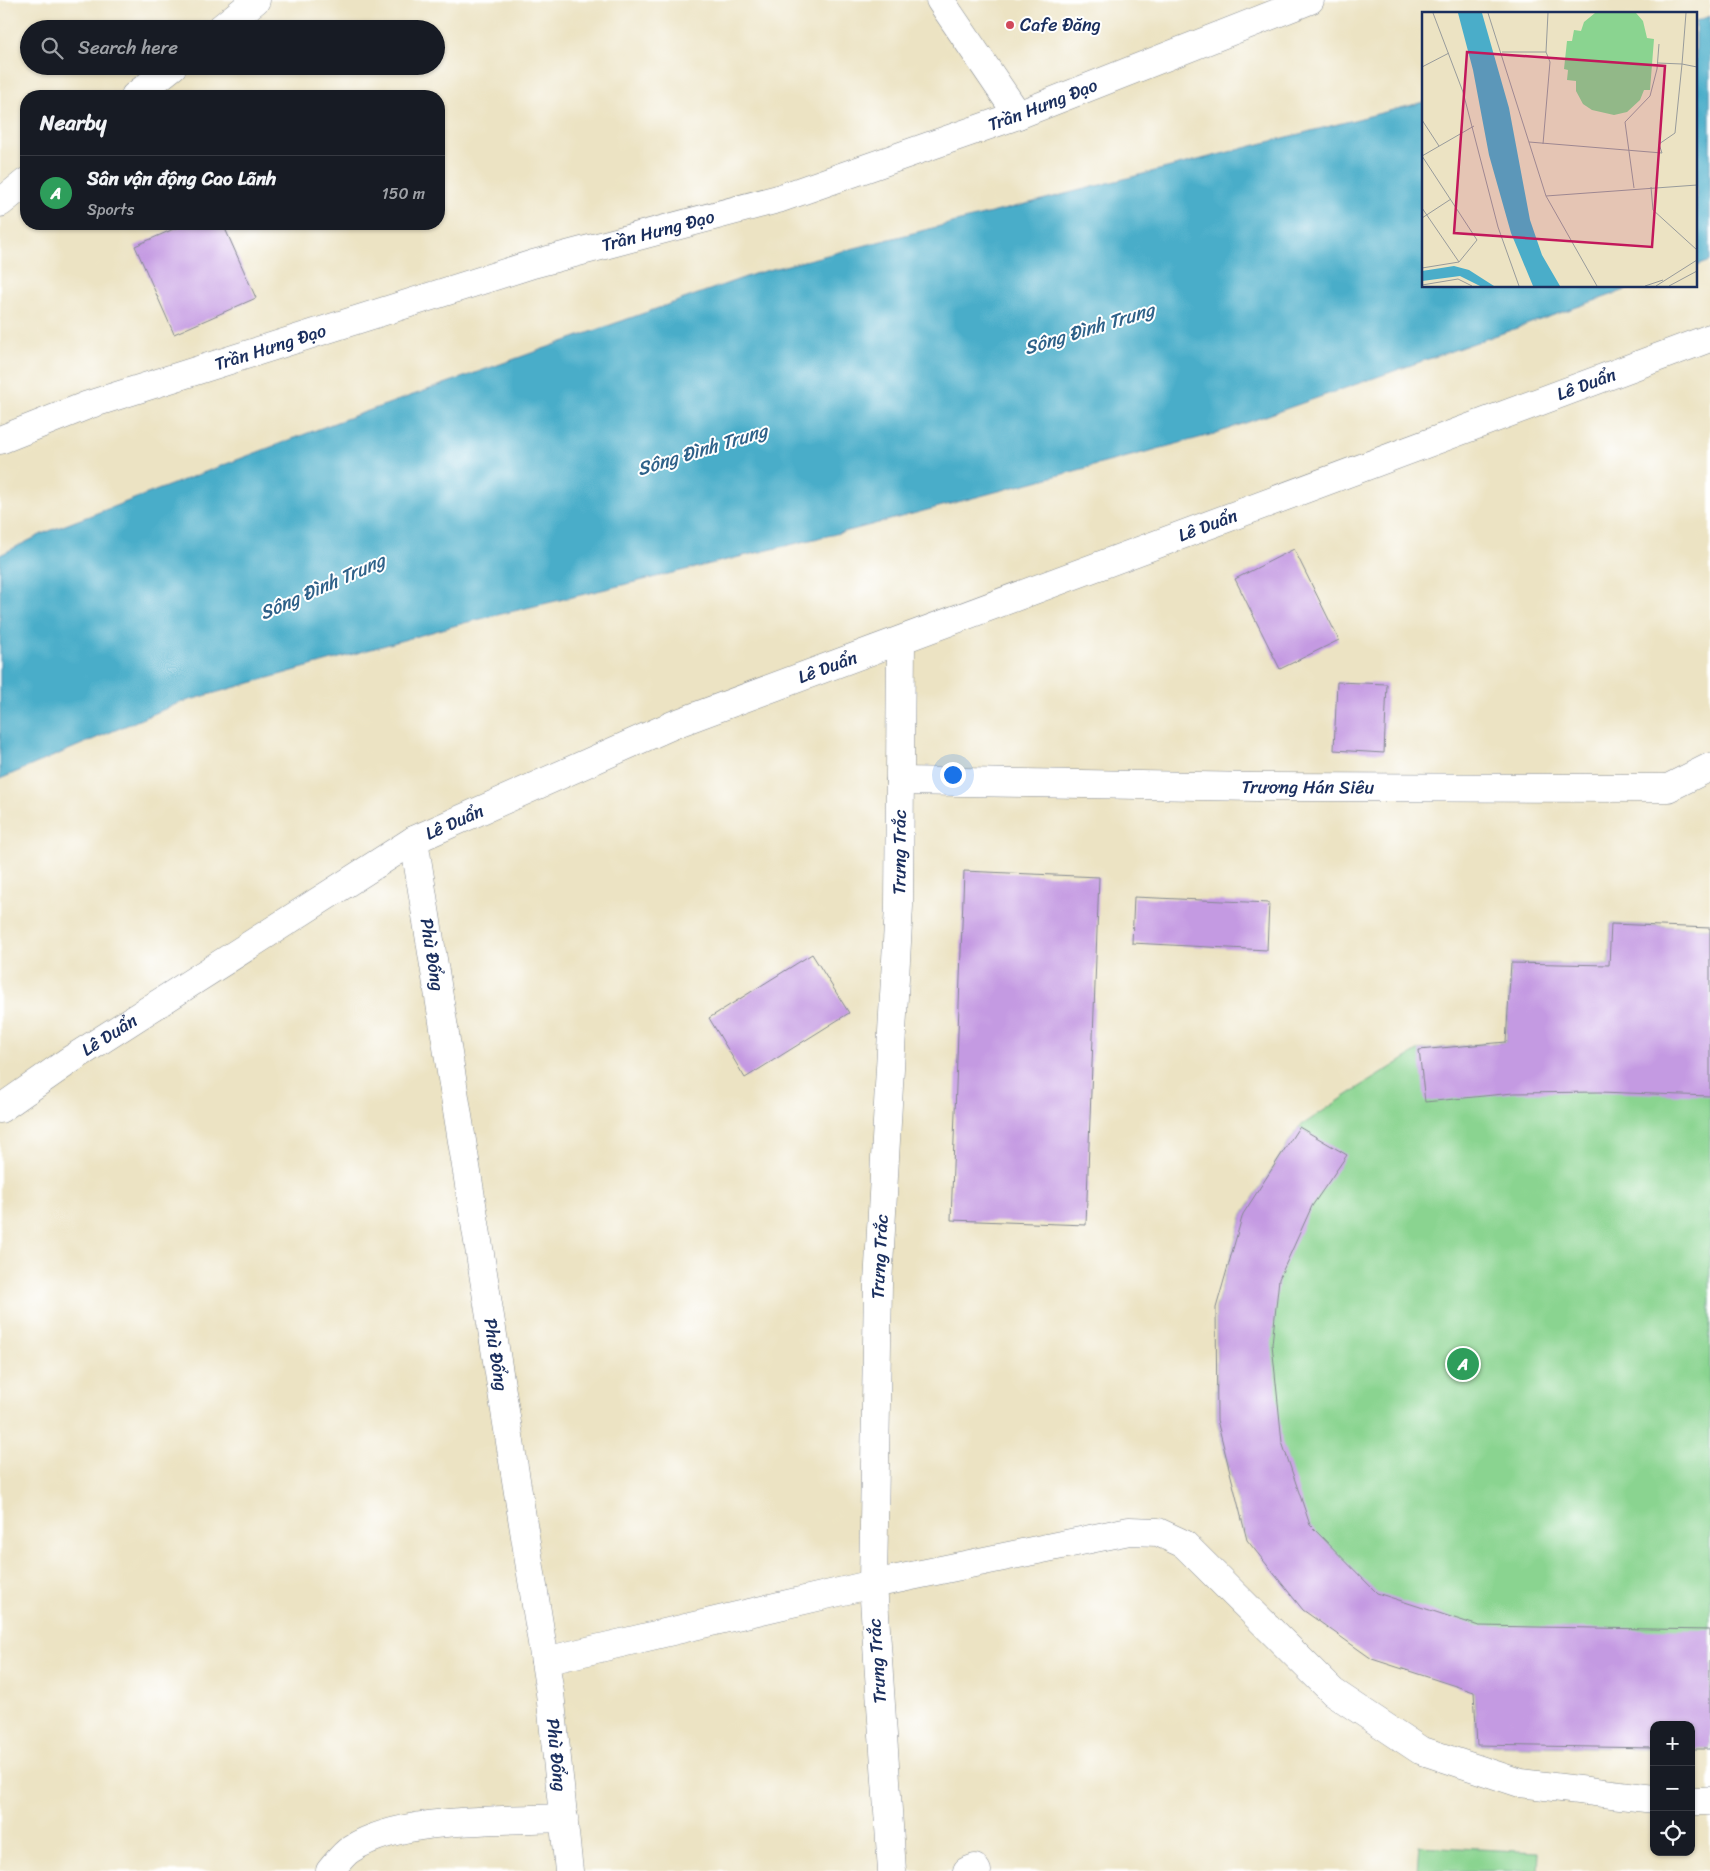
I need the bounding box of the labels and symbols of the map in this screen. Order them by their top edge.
place label: Cafe Đăng [1020,9,1101,41]
inset map [1422,12,1698,288]
marker: Cafe Đăng [1004,19,1016,31]
street label: Trần Hưng Đạo [983,69,1103,140]
street label: Trần Hưng Đạo [598,200,718,261]
water label: Sông Đình Trung [1020,293,1160,364]
street label: Trần Hưng Đạo [210,314,330,380]
street label: Lê Duẩn [1552,358,1621,410]
water label: Sông Đình Trung [633,414,773,485]
street label: Lê Duẩn [1173,499,1242,551]
water label: Sông Đình Trung [254,543,392,629]
street label: Lê Duẩn [793,641,862,693]
your location [940,762,966,788]
street label: Trương Hán Siêu [1241,771,1375,803]
street label: Lê Duẩn [420,795,489,849]
street label: Trưng Trắc [883,810,916,895]
street label: Phù Đổng [411,916,454,993]
street label: Lê Duẩn [75,1005,144,1065]
street label: Trưng Trắc [862,1213,898,1299]
street label: Phù Đổng [474,1316,518,1393]
pin: A [1447,1345,1479,1383]
street label: Trưng Trắc [858,1618,896,1704]
street label: Phù Đổng [537,1717,576,1793]

